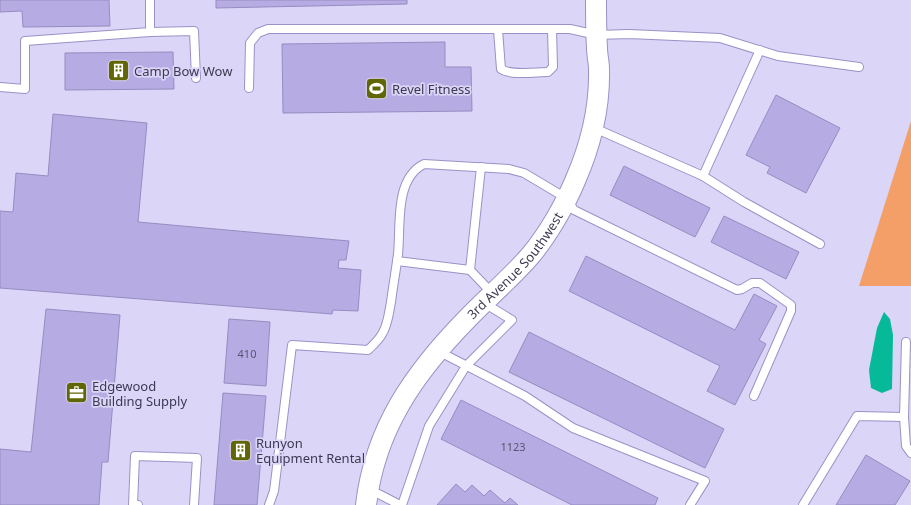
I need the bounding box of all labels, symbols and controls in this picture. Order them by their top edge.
building icon: Camp Bow Wow [106,58,132,84]
place label: Camp Bow Wow [134,62,233,80]
sports icon: Revel Fitness [364,76,390,102]
place label: Revel Fitness [392,80,470,98]
street label: 3rd Avenue Southwest [463,208,567,323]
house number: 410 [238,346,256,361]
place label: Edgewood Building Supply [92,377,187,410]
office icon: Edgewood Building Supply [63,380,89,406]
place label: Runyon Equipment Rental [256,434,365,467]
building icon: Runyon Equipment Rental [227,437,253,463]
house number: 1123 [500,439,526,454]

